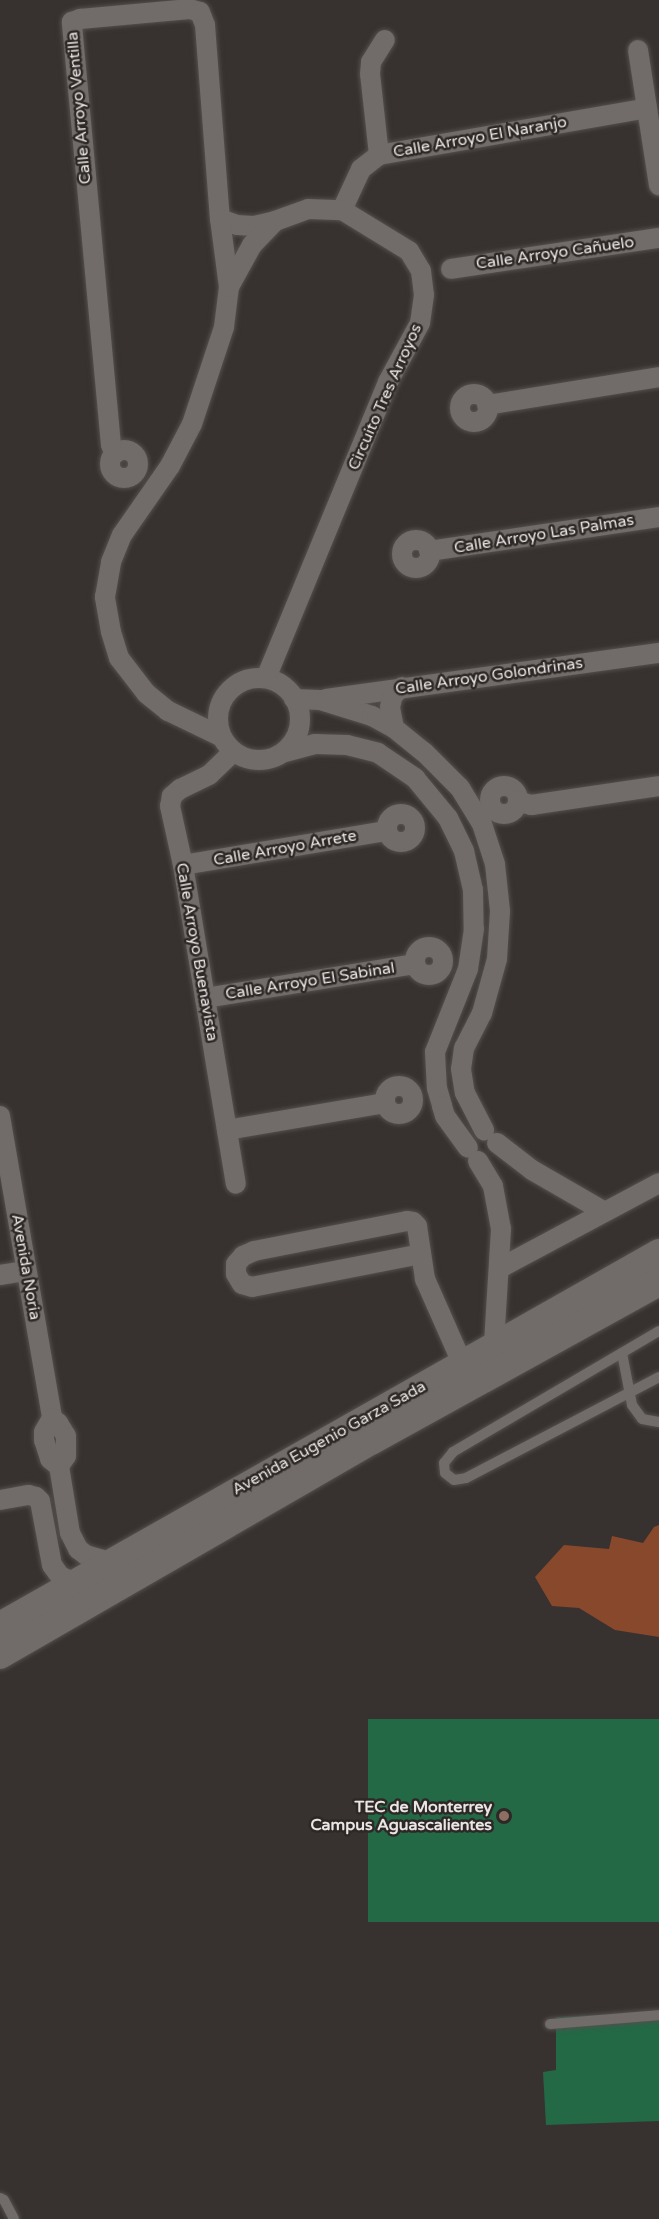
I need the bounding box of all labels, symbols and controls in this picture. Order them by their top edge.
street label: Calle Arroyo Ventilla [63,31,95,185]
street label: Calle Arroyo El Naranjo [392,112,568,162]
street label: Calle Arroyo Cañuelo [475,232,635,274]
street label: Circuito Tres Arroyos [344,321,426,473]
street label: Calle Arroyo Las Palmas [453,510,635,558]
street label: Calle Arroyo Golondrinas [394,653,584,699]
street label: Calle Arroyo Arrete [212,826,358,870]
street label: Calle Arroyo Buenavista [172,861,222,1043]
street label: Calle Arroyo El Sabinal [224,958,396,1004]
street label: Avenida Noria [7,1213,45,1321]
street label: Avenida Eugenio Garza Sada [229,1377,429,1499]
place label: TEC de Monterrey Campus Aguascalientes [310,1797,492,1835]
marker: TEC de Monterrey Campus Aguascalientes [497,1809,511,1823]

